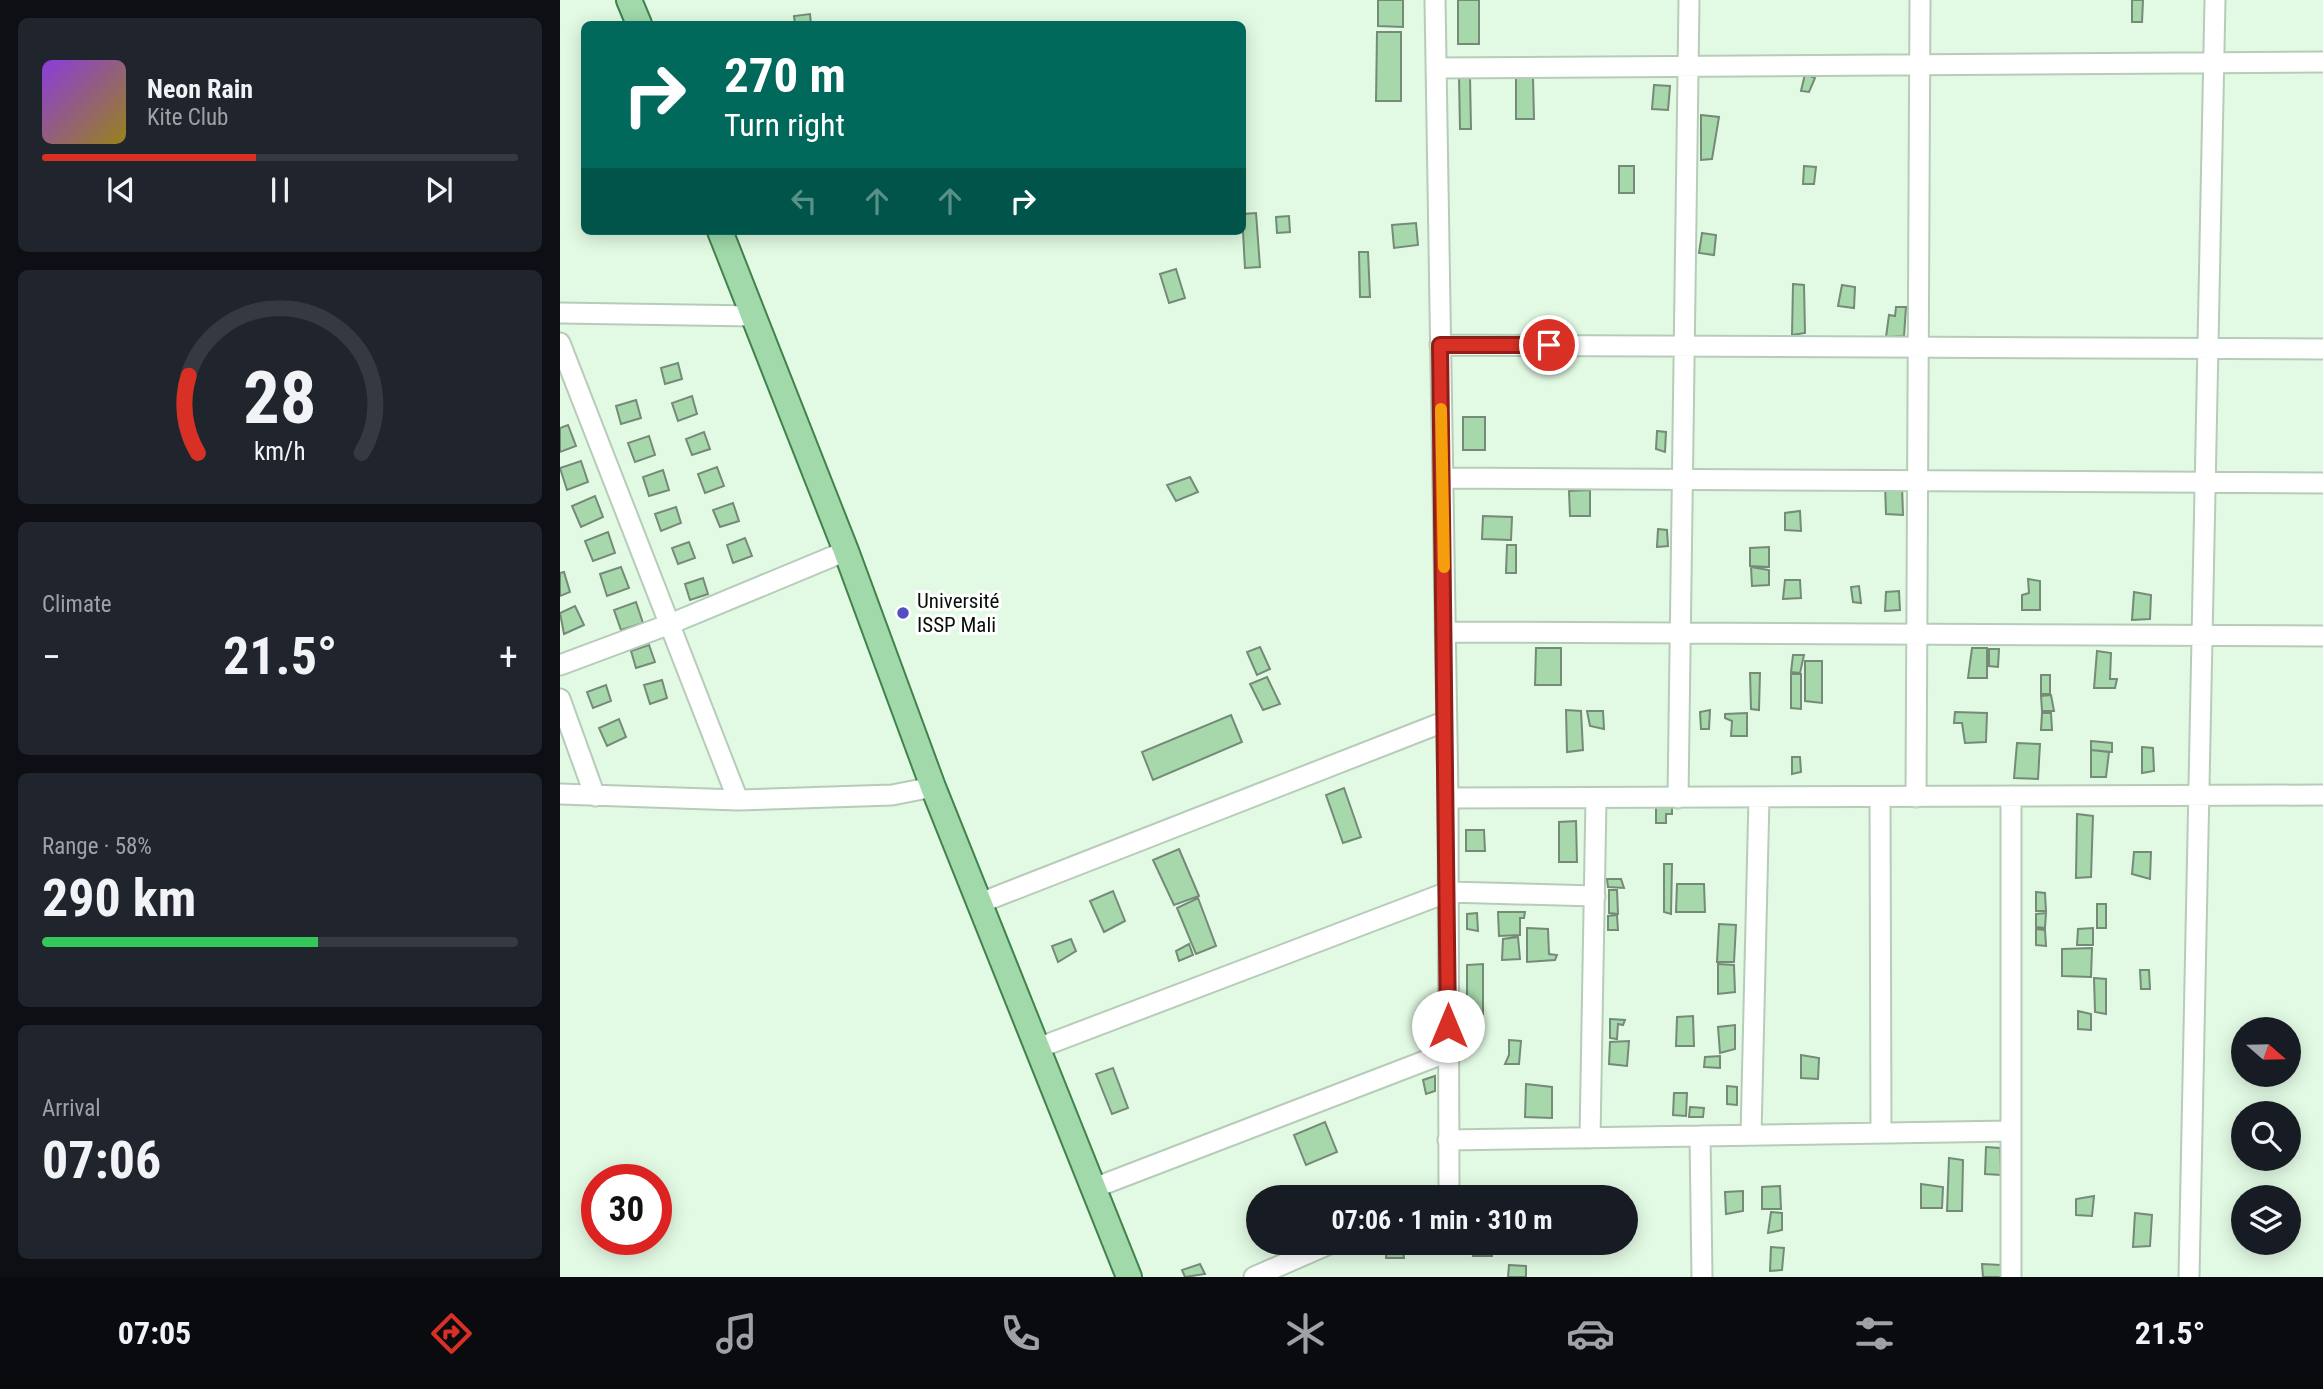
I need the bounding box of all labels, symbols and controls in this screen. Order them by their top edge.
text: 270 m [724,47,846,104]
icon: right [609,49,700,140]
text: Neon Rain [147,74,253,104]
text: Kite Club [147,104,228,131]
text: Turn right [724,106,845,144]
icon: previous [102,171,140,209]
icon: pause [261,171,299,209]
icon: next [420,171,458,209]
icon: left [785,182,823,220]
icon: ahead [858,182,896,220]
icon: ahead [931,182,969,220]
icon: right [1004,182,1042,220]
pin [1519,315,1579,375]
icon: arrive [1530,326,1568,364]
text: 28 [243,355,317,441]
text: km/h [254,436,306,465]
place label: Université ISSP Mali [917,589,999,637]
text: Climate [42,591,112,618]
marker: Université ISSP Mali [895,605,911,621]
text: 21.5° [223,626,337,687]
text: − [42,635,61,679]
text: + [499,635,518,679]
text: Range · 58% [42,833,152,860]
text: 290 km [42,868,196,929]
position arrow [1411,989,1485,1063]
north arrow [2231,1017,2301,1087]
map controls [2231,1017,2301,1255]
text: Arrival [42,1095,101,1122]
button: search [2231,1101,2301,1171]
text: 07:06 [42,1130,161,1191]
speed limit sign: 30 [581,1164,672,1255]
button: layers [2231,1185,2301,1255]
text: 07:06 · 1 min · 310 m [1332,1205,1552,1235]
icon: directions [427,1309,476,1358]
icon: music [712,1309,761,1358]
icon: phone [996,1309,1045,1358]
icon: climate [1281,1309,1330,1358]
icon: car [1566,1309,1615,1358]
icon: filters [1850,1309,1899,1358]
text: 07:05 [118,1314,191,1352]
text: 21.5° [2135,1314,2205,1352]

